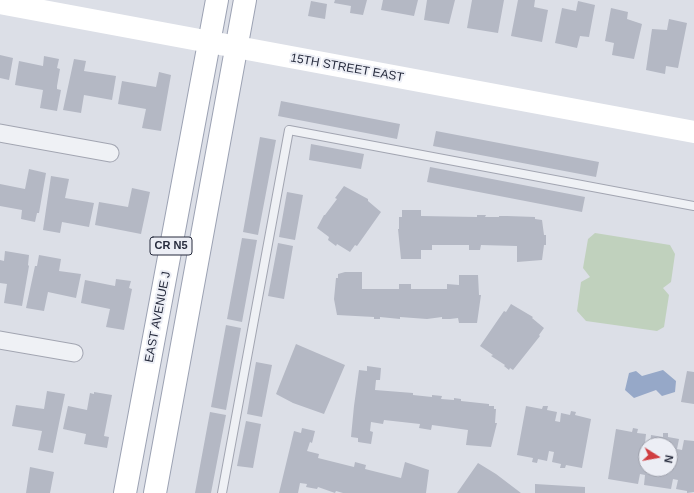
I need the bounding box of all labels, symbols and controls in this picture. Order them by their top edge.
street label: 15TH STREET EAST [289,51,405,85]
road number: CR N5 [150,237,192,255]
street label: EAST AVENUE J [142,270,174,364]
north arrow [638,437,678,477]
text: N [662,454,675,464]

